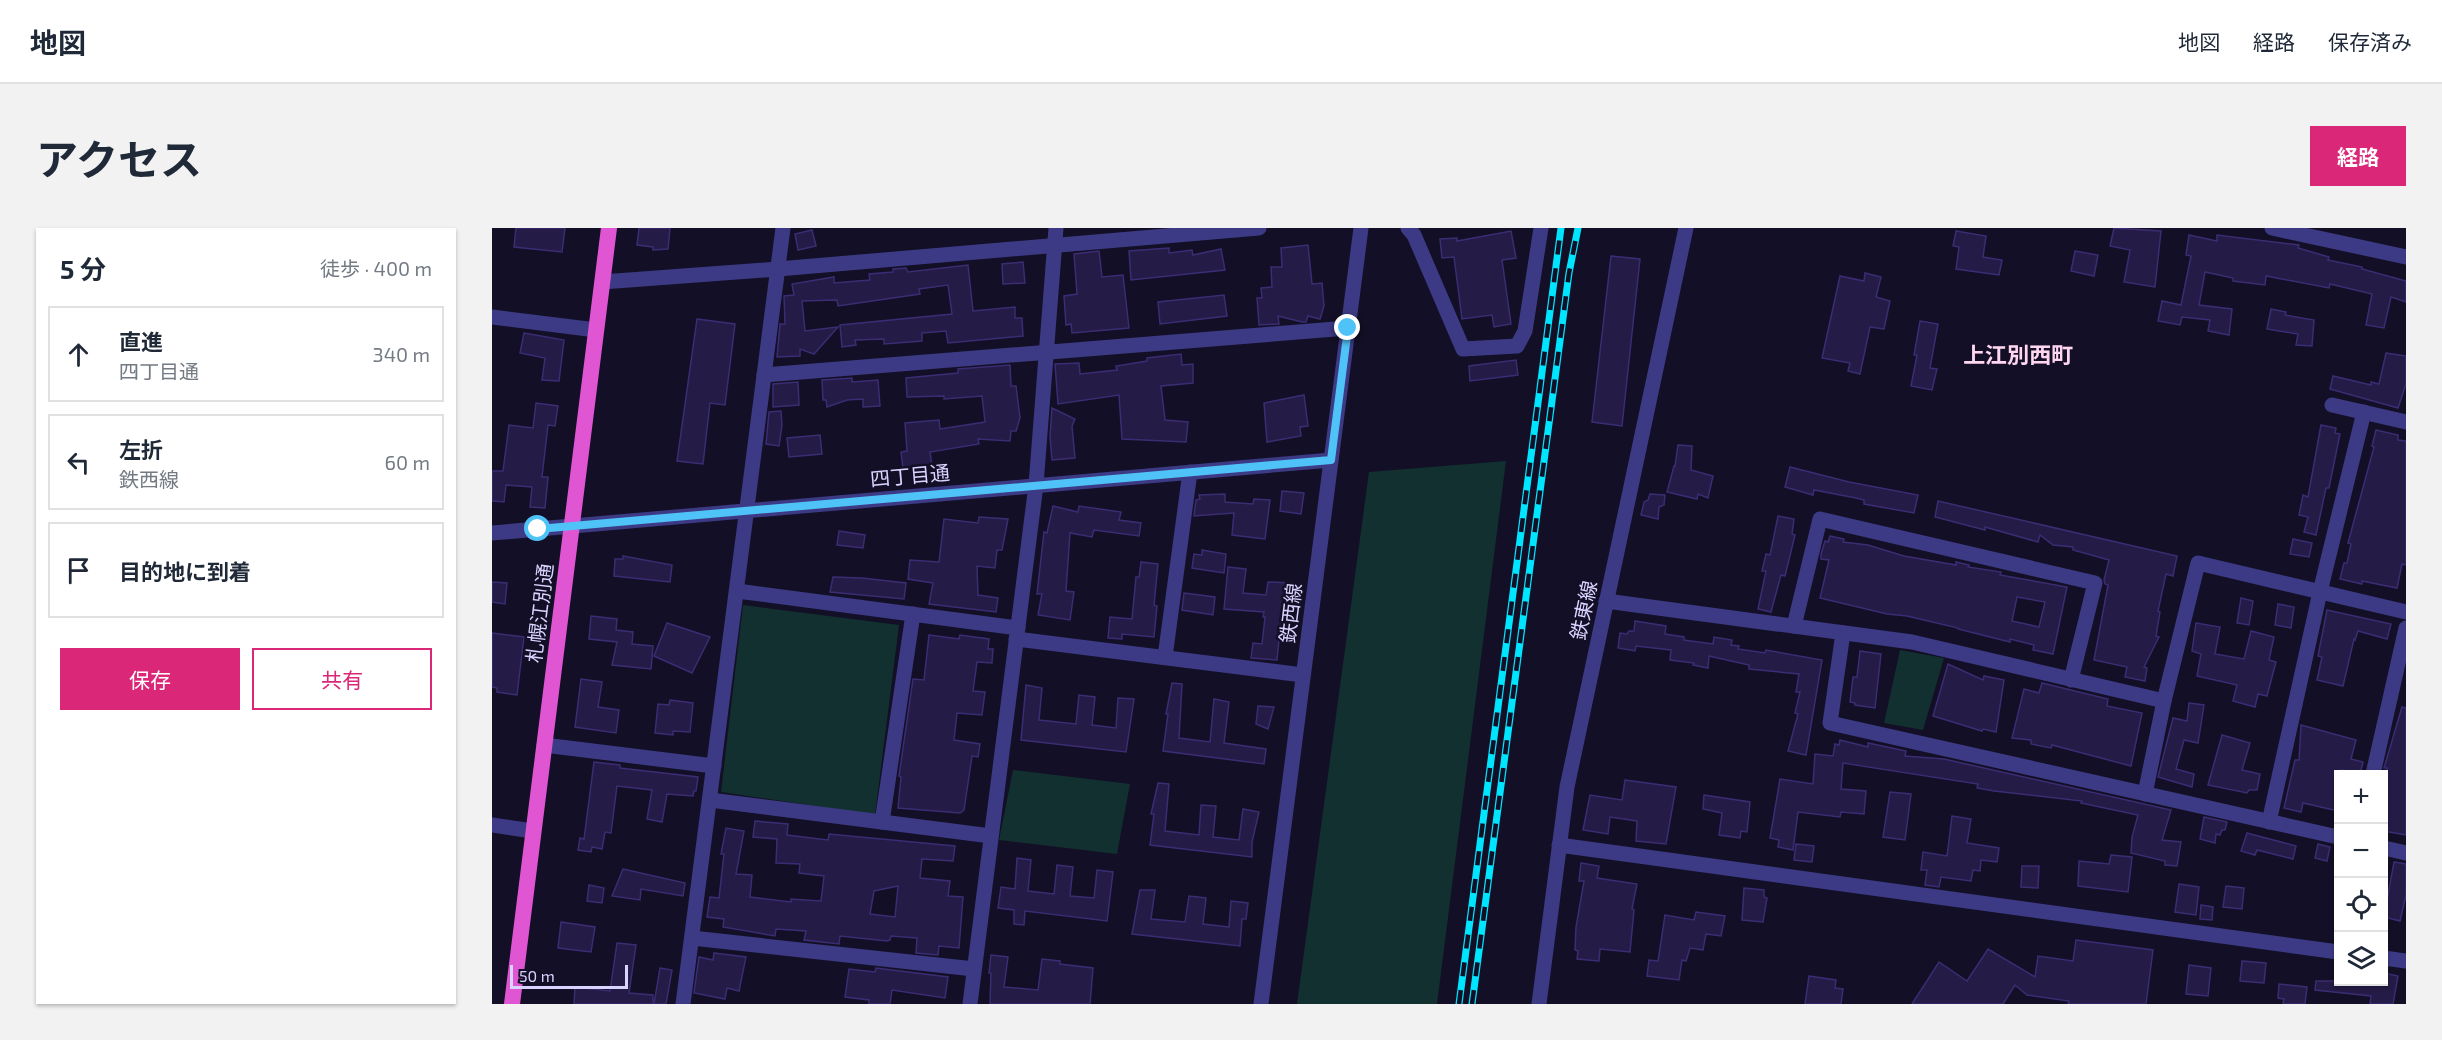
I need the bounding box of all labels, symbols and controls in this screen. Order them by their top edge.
text: 地図 [30,25,86,59]
text: 地図 [2178,29,2220,54]
text: 経路 [2253,29,2295,54]
text: 保存済み [2328,29,2412,54]
button: 経路 [2310,126,2406,186]
text: アクセス [36,133,202,183]
text: 5 分 [60,253,106,284]
text: 徒歩 · 400 m [320,256,432,280]
route end [1334,314,1360,340]
text: 直進 [119,328,163,354]
icon: ahead [62,338,95,371]
district label: 上江別西町 [1963,341,2073,367]
text: 340 m [373,342,430,366]
text: 四丁目通 [119,359,199,383]
text: 左折 [119,436,163,462]
icon: left [62,446,95,479]
text: 60 m [385,450,430,474]
street label: 四丁目通 [869,460,951,490]
text: 鉄西線 [119,467,179,491]
route start [524,515,550,541]
icon: arrive [62,554,95,587]
text: 目的地に到着 [119,558,251,584]
street label: 札幌江別通 [521,562,557,664]
street label: 鉄東線 [1565,578,1601,642]
street label: 鉄西線 [1274,582,1306,644]
button: 保存 [60,648,240,710]
button: 共有 [252,648,432,710]
map controls [2334,770,2388,986]
button: + [2334,770,2388,824]
button: − [2334,824,2388,878]
button: locate [2334,878,2388,932]
button: layers [2334,932,2388,986]
scale bar [510,962,628,990]
text: 50 m [519,966,555,985]

